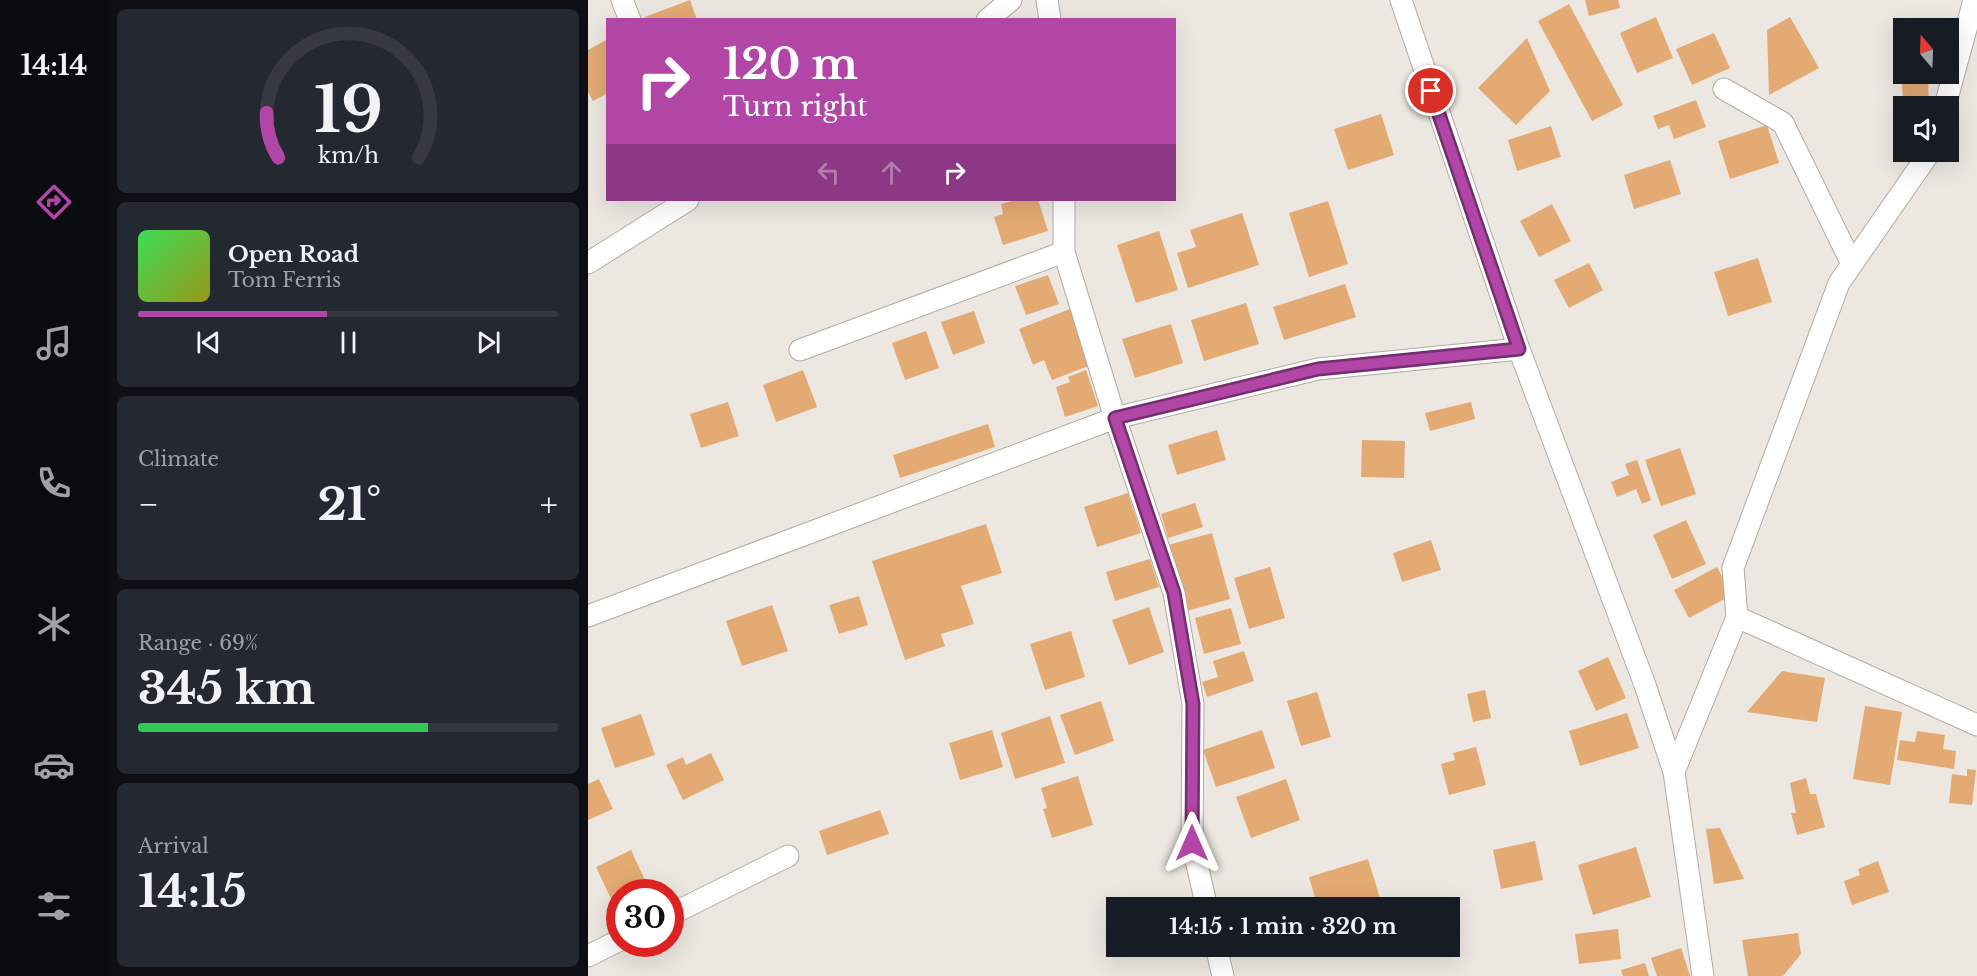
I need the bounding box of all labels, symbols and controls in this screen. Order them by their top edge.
north arrow [1893,18,1959,84]
map controls [1893,18,1959,162]
text: 120 m [723,38,858,90]
icon: right [624,42,702,120]
text: 14:14 [20,49,88,82]
pin [1405,65,1456,116]
text: 19 [313,71,383,149]
icon: arrive [1414,74,1447,107]
text: Turn right [723,90,867,123]
button: sound [1893,96,1959,162]
text: km/h [318,143,379,170]
icon: left [812,156,845,189]
icon: ahead [875,156,908,189]
icon: right [938,156,971,189]
icon: directions [33,181,75,223]
text: Open Road [228,241,359,268]
text: Tom Ferris [228,268,341,292]
icon: music [33,322,75,364]
icon: previous [192,326,225,359]
icon: pause [332,326,365,359]
icon: next [472,326,505,359]
text: Climate [138,447,219,471]
icon: phone [33,462,75,504]
text: 21° [317,476,381,532]
text: − [138,484,159,525]
text: + [540,484,558,525]
icon: climate [33,603,75,645]
text: Range · 69% [138,631,258,655]
text: 345 km [138,660,315,716]
icon: car [33,744,75,786]
position arrow [1160,811,1224,875]
text: Arrival [138,834,209,858]
text: 14:15 [138,863,247,919]
speed limit sign: 30 [606,879,684,957]
icon: filters [33,885,75,927]
text: 14:15 · 1 min · 320 m [1169,913,1397,940]

